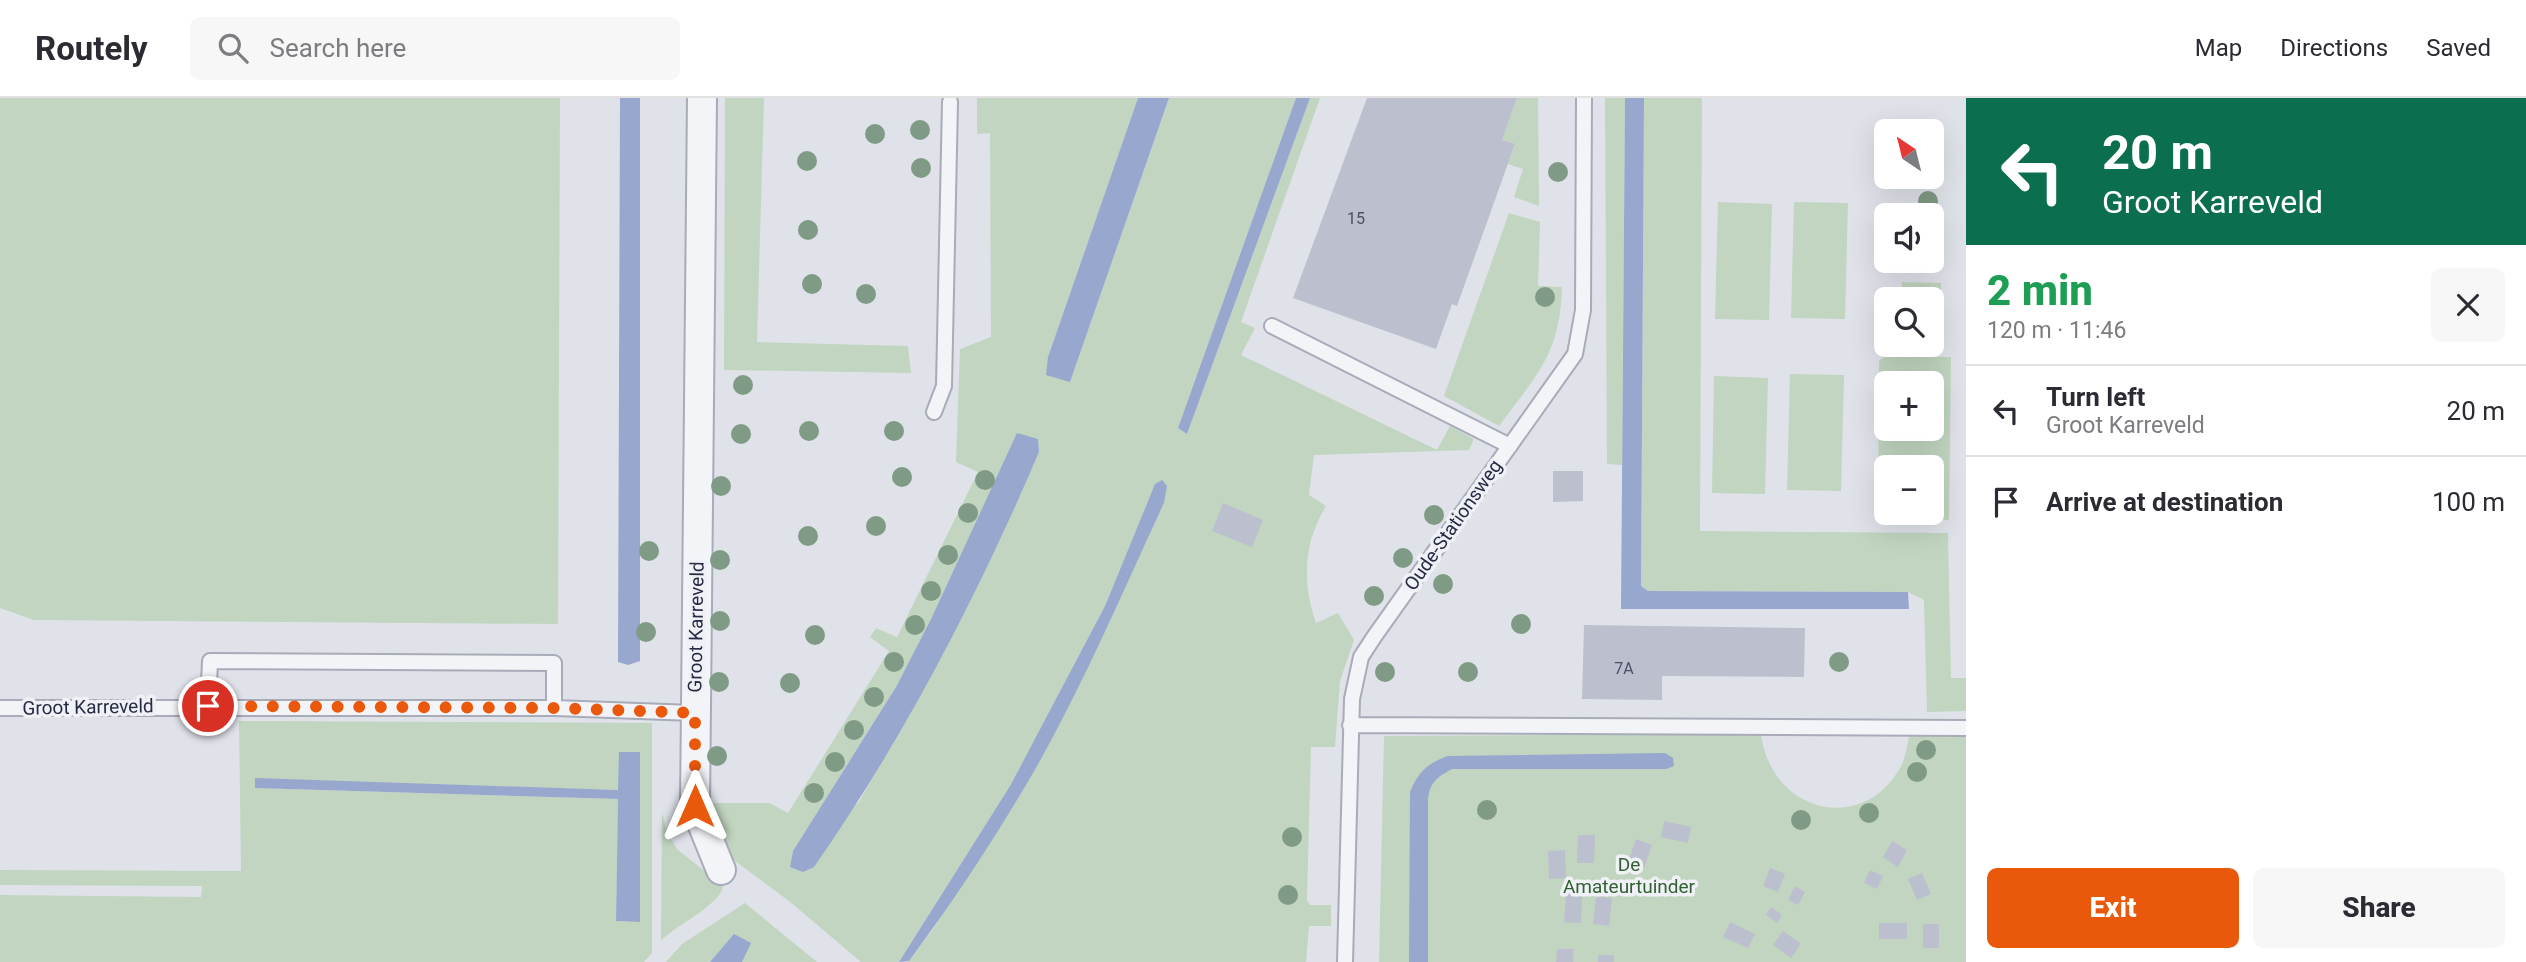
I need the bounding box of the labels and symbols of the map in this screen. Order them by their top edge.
north arrow [1874,119,1944,189]
house number: 15 [1347,209,1365,228]
street label: Oude-Stationsweg [1399,455,1507,595]
street label: Groot Karreveld [683,561,709,693]
house number: 7A [1614,659,1634,678]
pin [178,676,238,736]
street label: Groot Karreveld [22,694,154,720]
position arrow [658,769,732,843]
park label: De Amateurtuinder [1563,853,1696,898]

